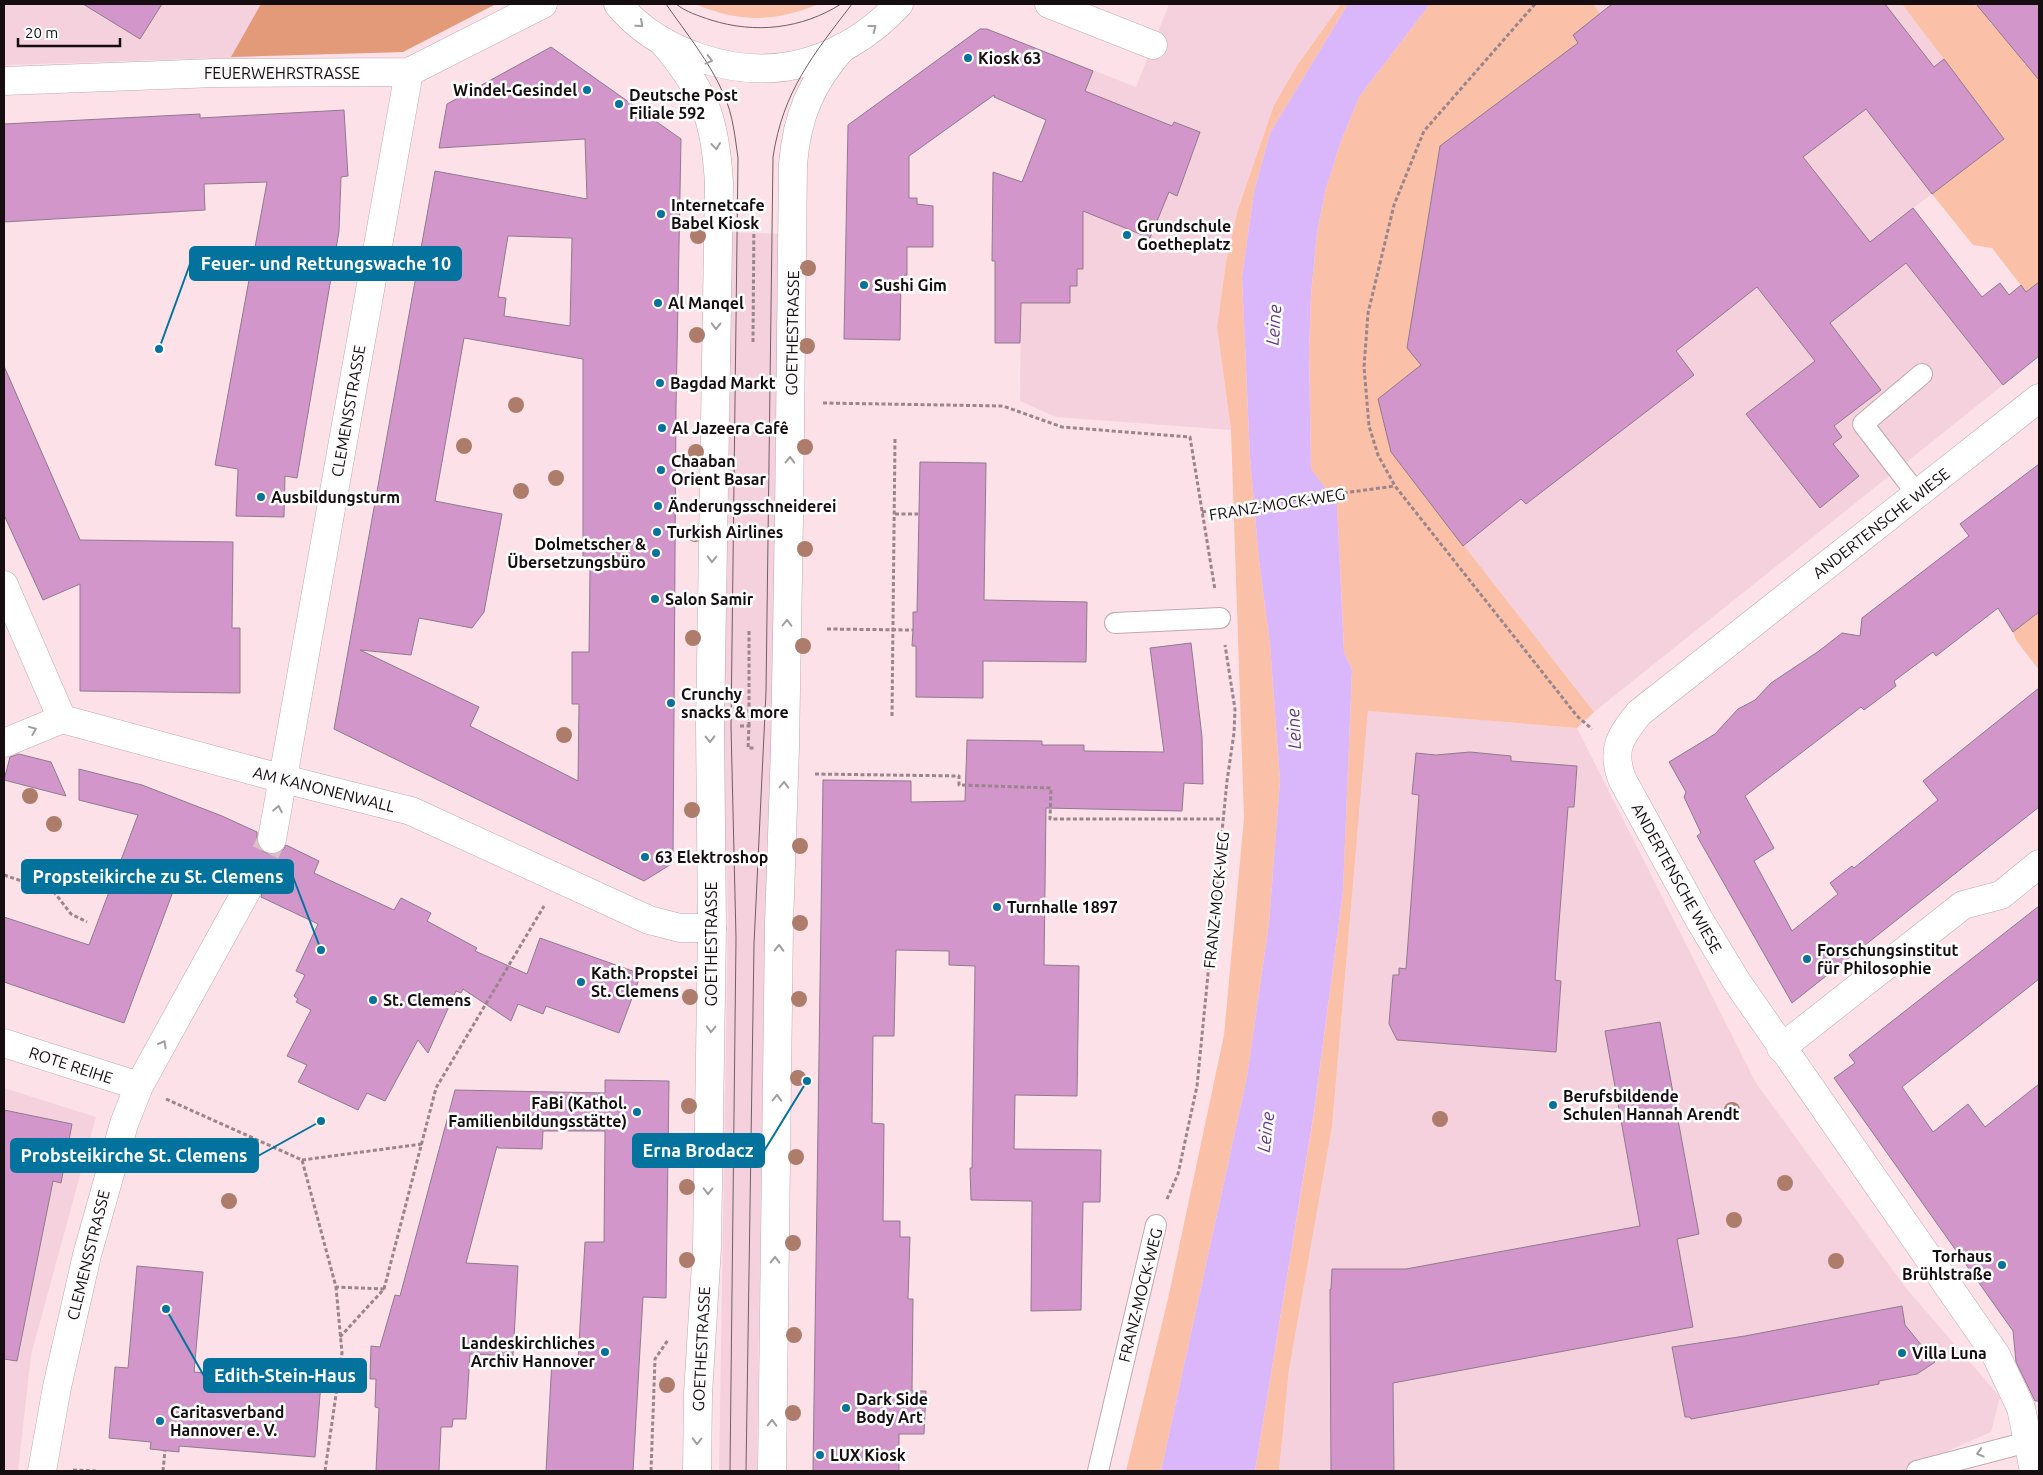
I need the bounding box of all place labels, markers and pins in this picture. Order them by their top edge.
place label: Kiosk 63 [978,49,1041,67]
marker: Kiosk 63 [962,52,974,64]
place label: Windel-Gesindel [453,81,577,99]
marker: Windel-Gesindel [581,84,593,96]
place label: Deutsche Post Filiale 592 [629,86,738,122]
marker: Deutsche Post Filiale 592 [613,98,625,110]
place label: Internetcafe Babel Kiosk [671,196,765,232]
marker: Internetcafe Babel Kiosk [655,208,667,220]
place label: Grundschule Goetheplatz [1137,217,1231,253]
marker: Grundschule Goetheplatz [1121,229,1133,241]
callout: Feuer- und Rettungswache 10 [190,247,461,280]
place label: Sushi Gim [874,276,947,294]
marker: Sushi Gim [858,279,870,291]
place label: Al Manqel [668,294,744,312]
marker: Al Manqel [652,297,664,309]
place label: Bagdad Markt [670,374,776,392]
marker: Bagdad Markt [654,377,666,389]
place label: Al Jazeera Cafê [672,419,789,437]
marker: Al Jazeera Cafê [656,422,668,434]
place label: Chaaban Orient Basar [671,452,766,488]
marker: Chaaban Orient Basar [655,464,667,476]
place label: Ausbildungsturm [271,488,400,506]
marker: Ausbildungsturm [255,491,267,503]
place label: Änderungsschneiderei [668,497,836,515]
marker: Änderungsschneiderei [652,500,664,512]
place label: Turkish Airlines [667,523,783,541]
marker: Turkish Airlines [651,526,663,538]
place label: Dolmetscher & Übersetzungsbüro [507,535,646,571]
marker: Dolmetscher & Übersetzungsbüro [650,547,662,559]
place label: Salon Samir [665,590,754,608]
marker: Salon Samir [649,593,661,605]
place label: Crunchy snacks & more [681,685,789,721]
marker: Crunchy snacks & more [665,697,677,709]
place label: 63 Elektroshop [655,848,768,866]
marker: 63 Elektroshop [639,851,651,863]
callout: Propsteikirche zu St. Clemens [22,860,293,893]
place label: Turnhalle 1897 [1007,898,1118,916]
marker: Turnhalle 1897 [991,901,1003,913]
place label: Forschungsinstitut für Philosophie [1817,941,1959,977]
marker: Forschungsinstitut für Philosophie [1801,953,1813,965]
place label: Kath. Propstei St. Clemens [591,964,698,1000]
marker: Kath. Propstei St. Clemens [575,976,587,988]
place label: St. Clemens [383,991,471,1009]
marker: St. Clemens [367,994,379,1006]
place label: Berufsbildende Schulen Hannah Arendt [1563,1087,1740,1123]
place label: FaBi (Kathol. Familienbildungsstätte) [448,1094,627,1131]
marker: Berufsbildende Schulen Hannah Arendt [1547,1099,1559,1111]
marker: FaBi (Kathol. Familienbildungsstätte) [631,1106,643,1118]
callout: Erna Brodacz [633,1134,764,1167]
callout: Probsteikirche St. Clemens [11,1139,258,1172]
place label: Torhaus Brühlstraße [1902,1247,1992,1283]
marker: Torhaus Brühlstraße [1996,1259,2008,1271]
place label: Landeskirchliches Archiv Hannover [461,1334,595,1370]
place label: Villa Luna [1912,1344,1987,1362]
marker: Landeskirchliches Archiv Hannover [599,1346,611,1358]
marker: Villa Luna [1896,1347,1908,1359]
callout: Edith-Stein-Haus [204,1359,366,1392]
place label: Dark Side Body Art [856,1390,928,1426]
marker: Dark Side Body Art [840,1402,852,1414]
place label: Caritasverband Hannover e. V. [170,1403,284,1439]
marker: Caritasverband Hannover e. V. [154,1415,166,1427]
place label: LUX Kiosk [830,1446,906,1464]
marker: LUX Kiosk [814,1449,826,1461]

